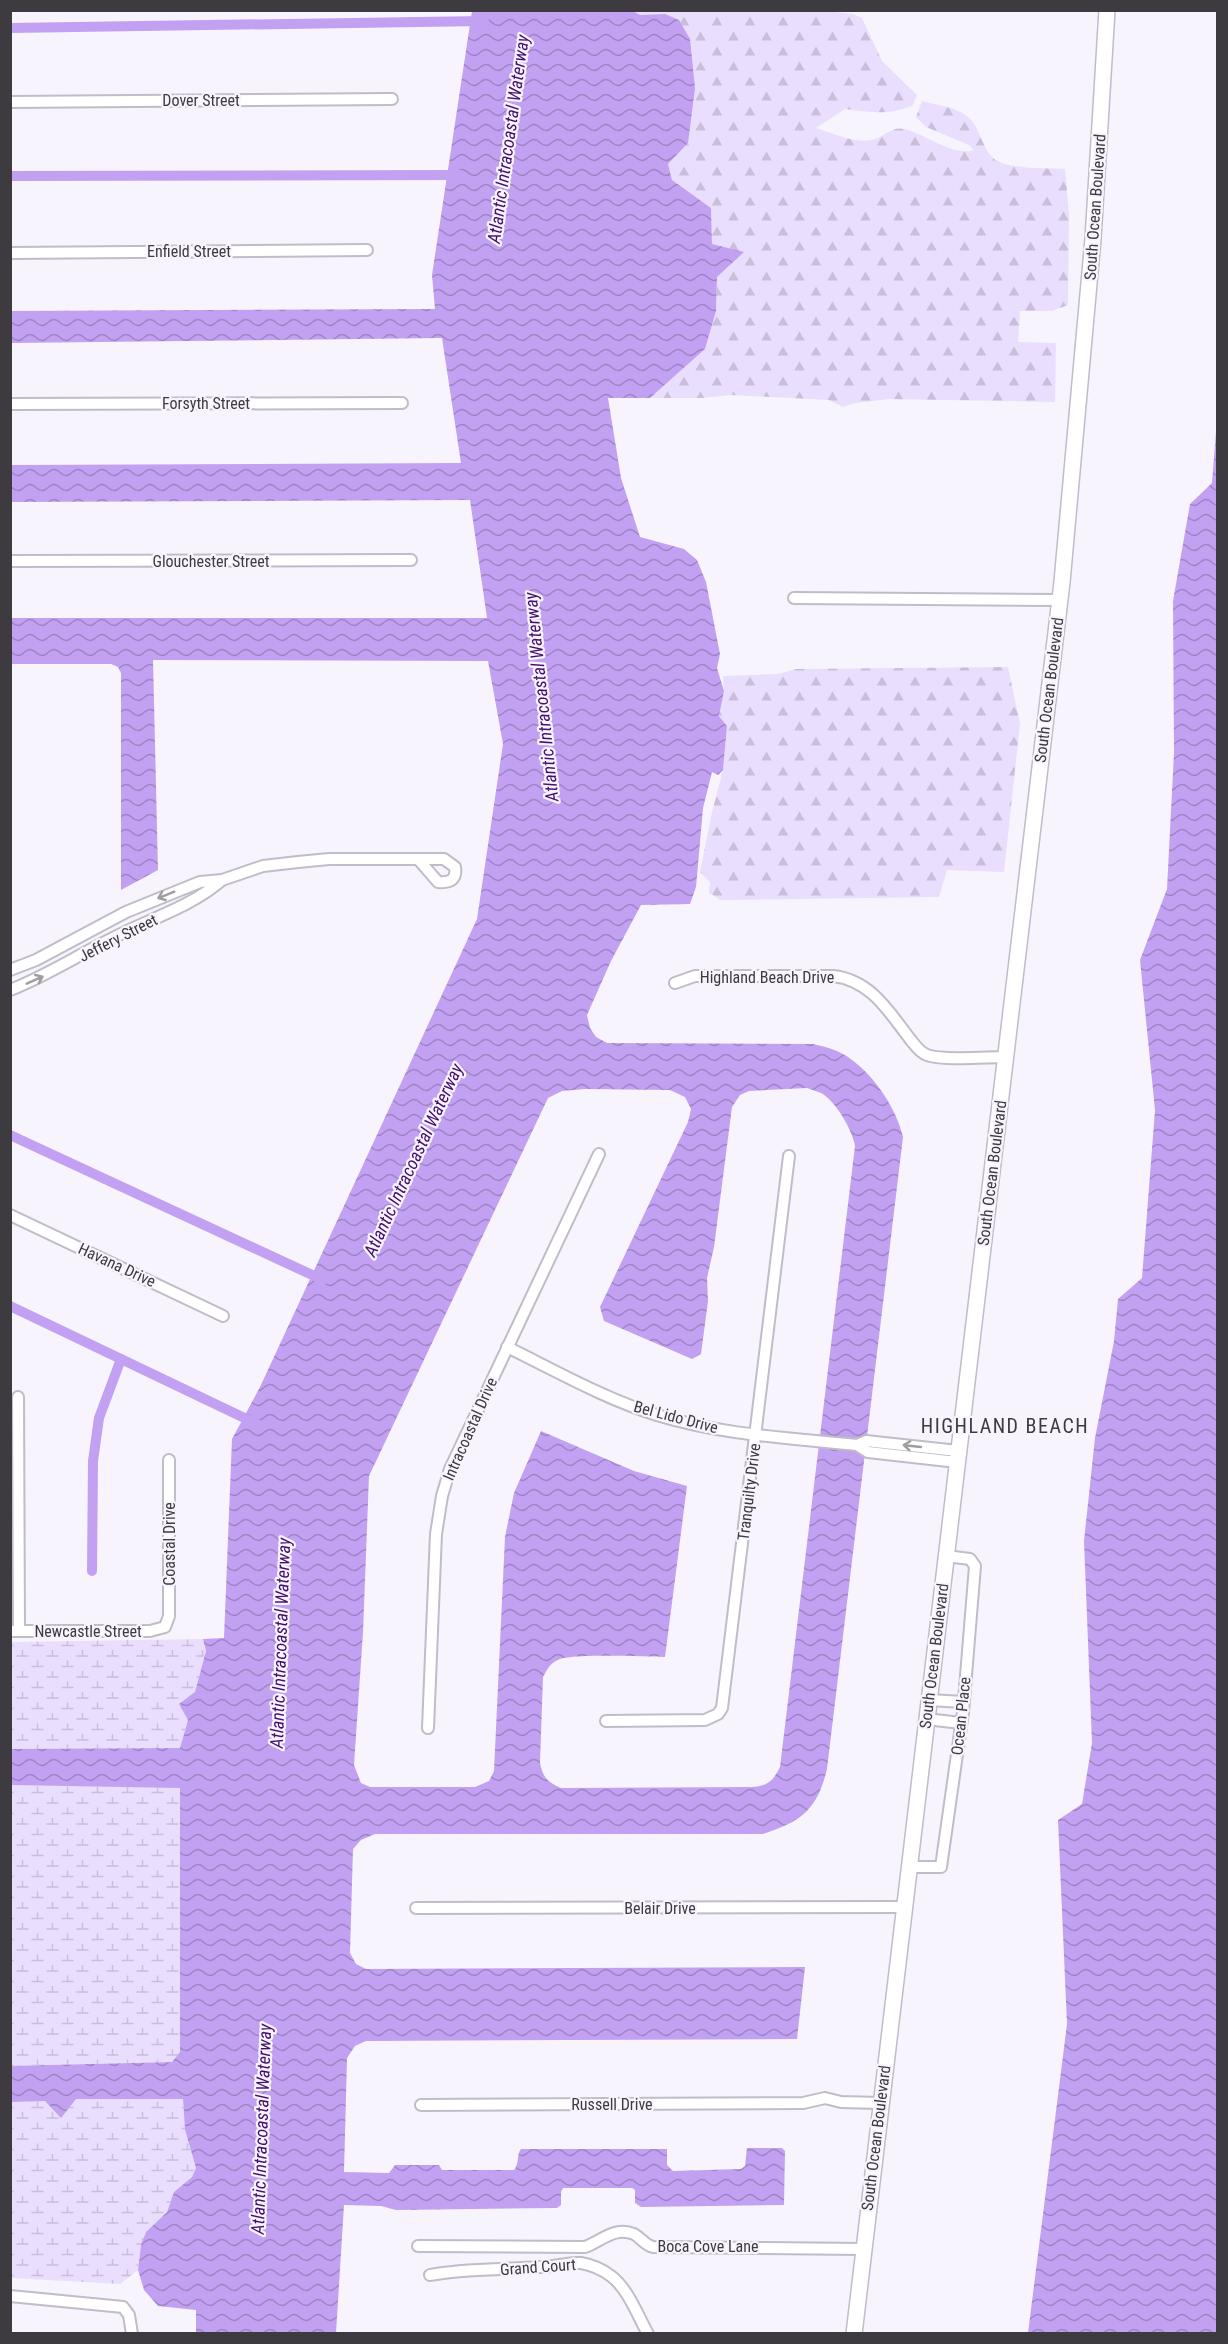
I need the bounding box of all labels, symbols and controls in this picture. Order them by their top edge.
water label: Atlantic Intracoastal Waterway [483,33,533,246]
street label: Dover Street [162,91,240,110]
street label: South Ocean Boulevard [1080,133,1110,281]
street label: Enfield Street [147,242,231,261]
street label: Forsyth Street [162,394,250,413]
street label: Glouchester Street [152,552,270,571]
water label: Atlantic Intracoastal Waterway [519,591,563,804]
street label: South Ocean Boulevard [1031,616,1067,764]
one-way arrow [157,890,176,901]
street label: Jeffery Street [76,910,161,966]
street label: Highland Beach Drive [700,968,834,987]
one-way arrow [26,973,44,985]
water label: Atlantic Intracoastal Waterway [359,1060,467,1261]
street label: South Ocean Boulevard [974,1099,1010,1247]
street label: Havana Drive [75,1239,159,1291]
street label: Intracoastal Drive [439,1375,501,1483]
street label: Bel Lido Drive [632,1397,720,1437]
district label: HIGHLAND BEACH [921,1414,1089,1438]
one-way arrow [903,1440,923,1451]
street label: Tranquilty Drive [734,1442,764,1542]
street label: Coastal Drive [160,1502,179,1586]
water label: Atlantic Intracoastal Waterway [266,1537,294,1750]
street label: South Ocean Boulevard [916,1582,952,1730]
street label: Newcastle Street [34,1622,142,1641]
street label: Ocean Place [947,1676,975,1756]
street label: Belair Drive [624,1899,696,1918]
water label: Atlantic Intracoastal Waterway [247,2023,275,2236]
street label: South Ocean Boulevard [858,2064,894,2212]
street label: Russell Drive [571,2095,653,2114]
street label: Boca Cove Lane [658,2237,758,2256]
street label: Grand Court [499,2255,577,2279]

